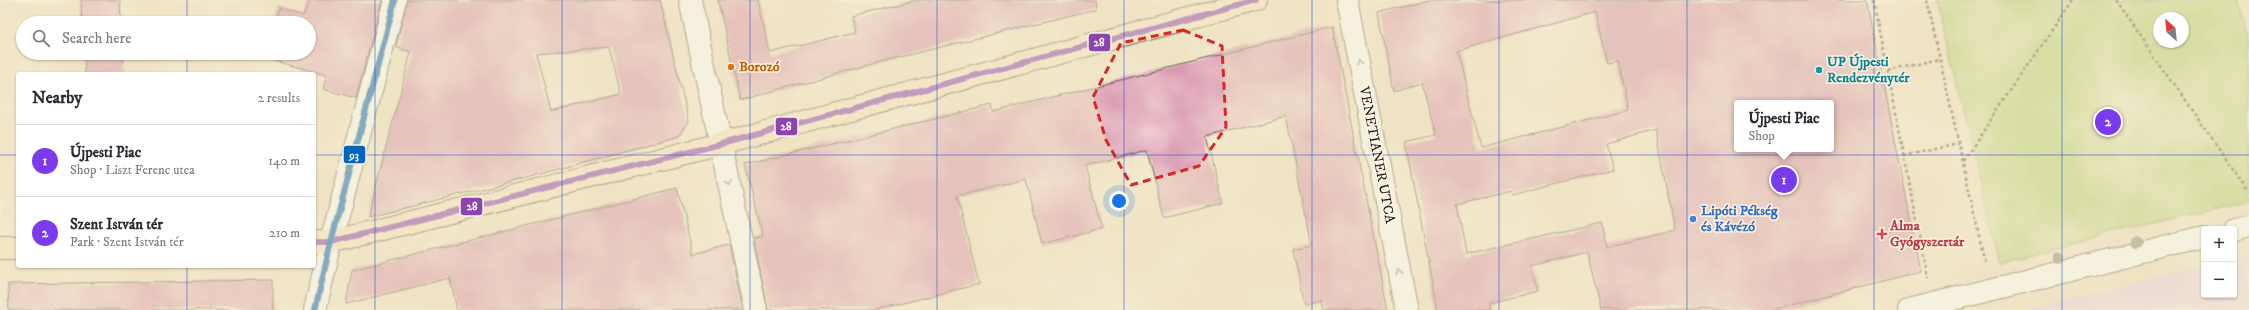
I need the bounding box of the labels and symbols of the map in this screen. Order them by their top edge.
north arrow [2153,12,2189,48]
line badge: 28 [1088,33,1111,52]
text: 28 [1094,36,1105,50]
place label: UP Újpesti Rendezvénytér [1827,53,1910,87]
place label: Borozó [739,58,780,76]
one-way arrow [1355,58,1364,65]
marker: Borozó [726,62,736,72]
marker: UP Újpesti Rendezvénytér [1814,65,1824,75]
street label: VENETIANER UTCA [1355,84,1399,226]
pin: 2 [2095,107,2121,137]
line badge: 28 [775,117,798,136]
text: 28 [781,120,792,134]
line badge: 93 [343,145,366,164]
text: 93 [348,149,359,163]
pin: 1 [1771,165,1797,195]
one-way arrow [725,179,733,186]
your location [1109,191,1129,211]
line badge: 28 [460,197,483,216]
text: 28 [467,200,478,214]
place label: Lipóti Pékség és Kávézó [1701,202,1779,236]
marker: Lipóti Pékség és Kávézó [1688,214,1698,224]
place label: Alma Gyógyszertár [1889,217,1965,251]
marker: Alma Gyógyszertár [1877,229,1887,239]
one-way arrow [1396,269,1404,275]

